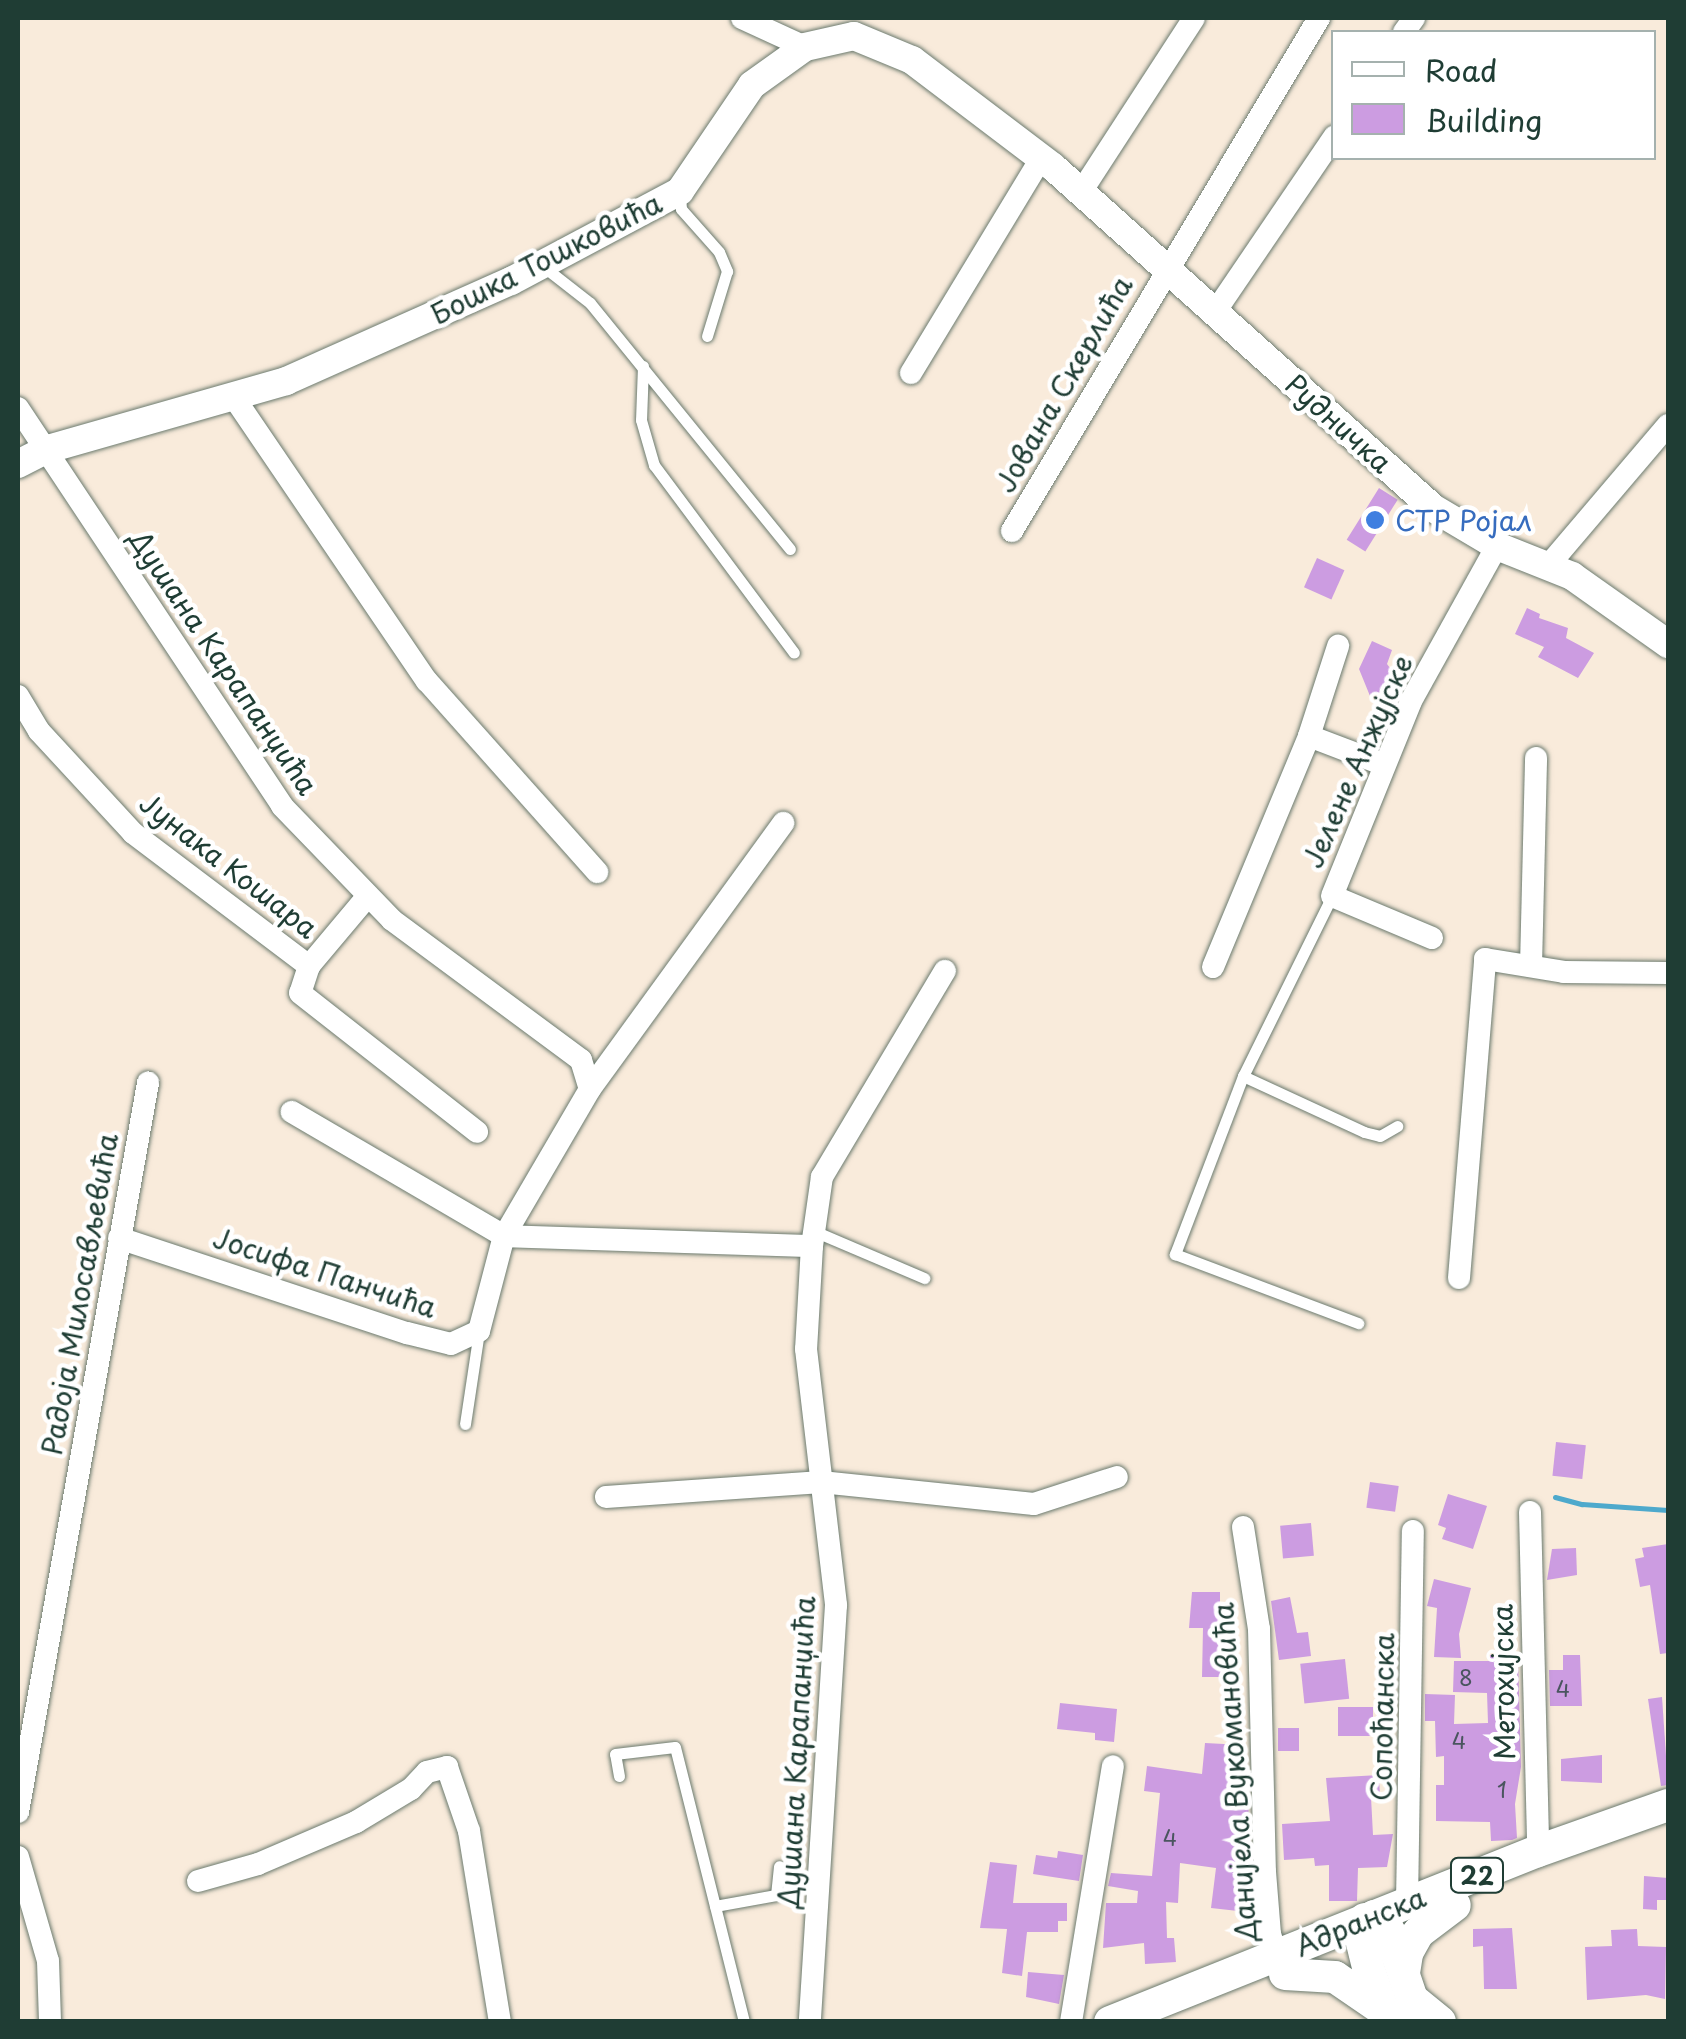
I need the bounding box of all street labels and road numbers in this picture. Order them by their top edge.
street label: Бошка Тошковића [424,185,668,331]
street label: Јована Скерлића [987,270,1139,498]
street label: Рудничка [1279,367,1399,479]
street label: Душана Карапанџића [123,523,325,801]
street label: Јелене Анжујске [1295,649,1419,873]
street label: Јунака Кошара [132,784,326,946]
street label: Радоја Милосављевића [34,1131,124,1457]
street label: Јосифа Панчића [209,1220,441,1324]
street label: Душана Карапанџића [771,1595,821,1909]
street label: Данијела Вукомановића [1205,1601,1263,1943]
street label: Метохијска [1485,1604,1521,1760]
street label: Сопоћанска [1364,1633,1400,1801]
road number: 22 [1450,1855,1504,1895]
street label: Адранска [1290,1880,1430,1962]

